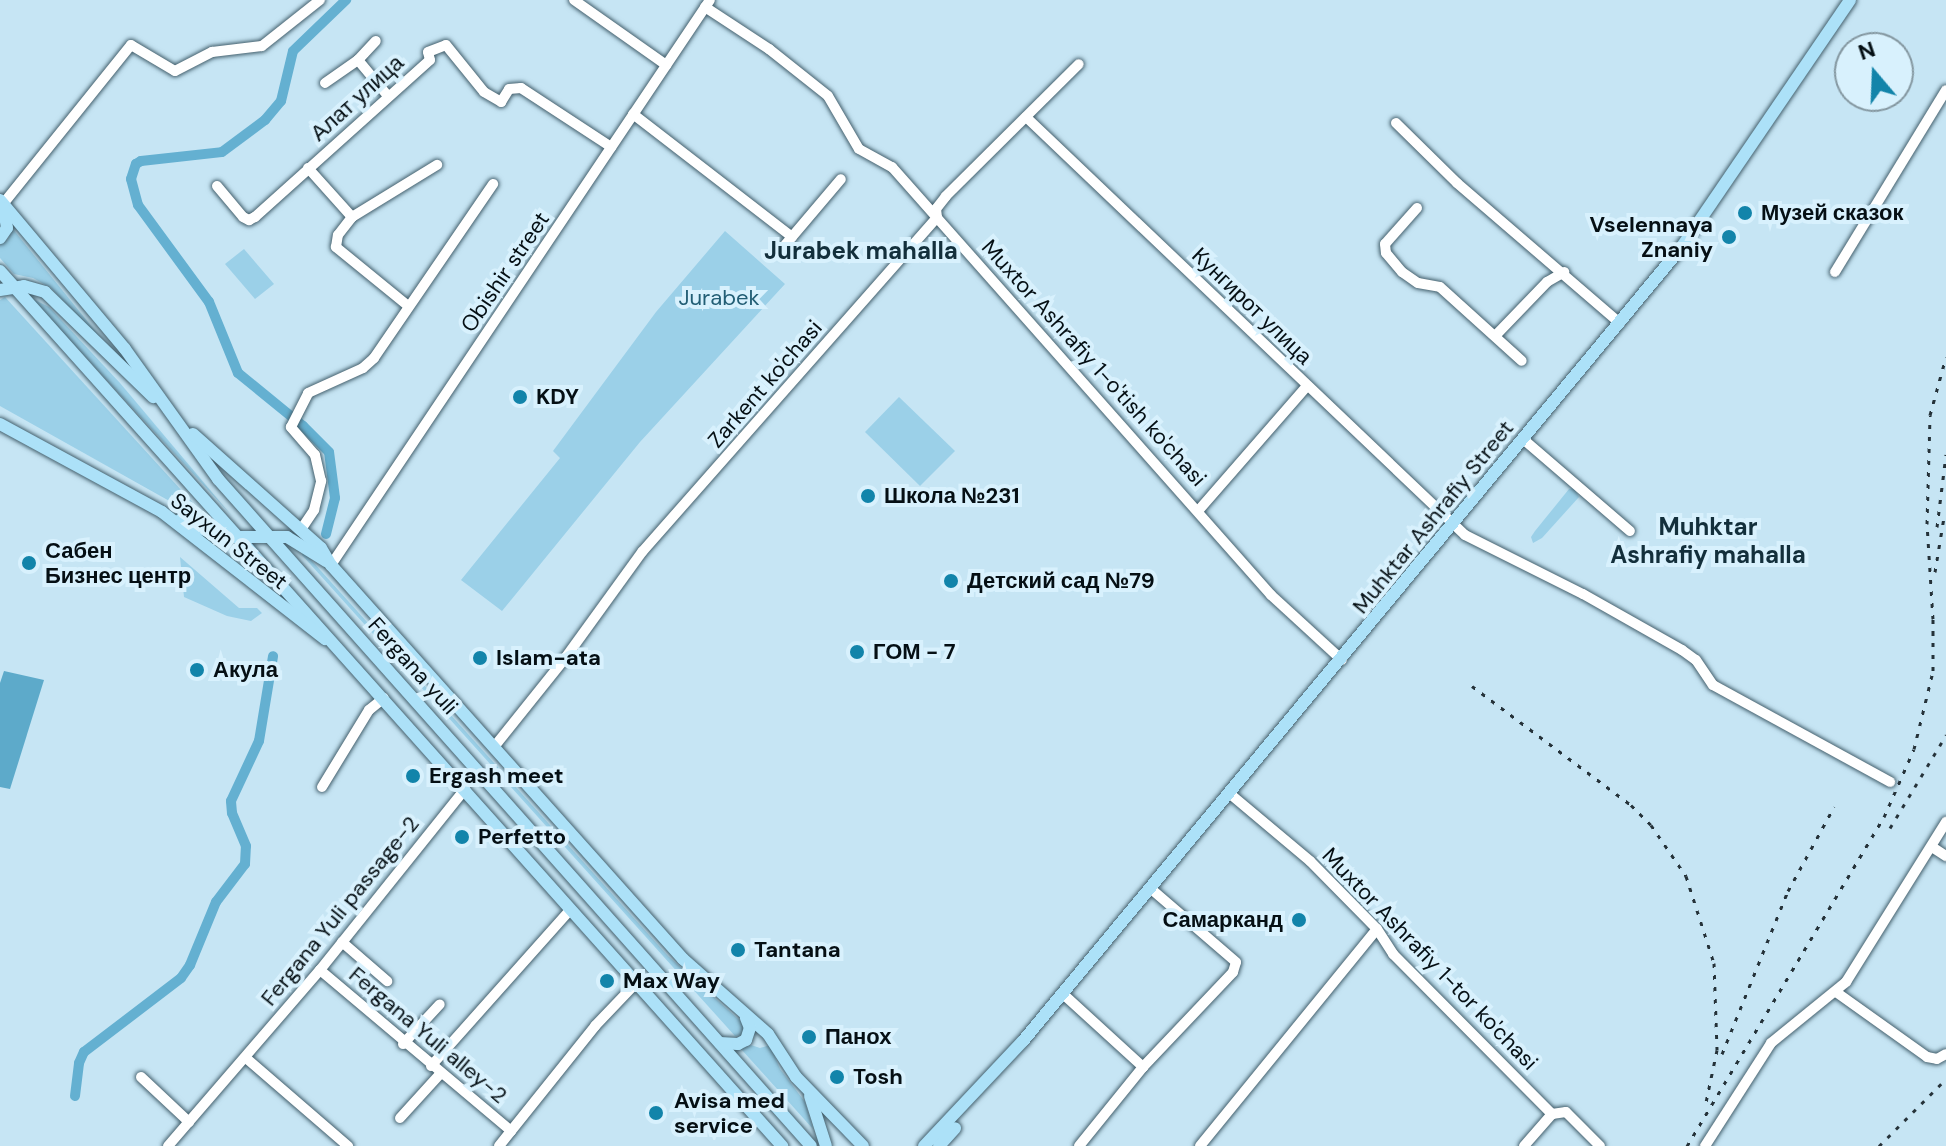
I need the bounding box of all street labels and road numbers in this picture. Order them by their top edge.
street label: Алат улица [305,49,409,147]
street label: Obishir street [455,207,555,337]
street label: Muxtor Ashrafiy 1-o'tish ko'chasi [976,234,1212,492]
street label: Кунгирот улица [1186,242,1318,370]
street label: Zarkent ko'chasi [702,315,828,453]
street label: Muhktar Ashrafiy Street [1347,415,1519,619]
street label: Sayxun Street [165,487,293,595]
street label: Fergana yuli [363,612,463,720]
street label: Fergana Yuli passage-2 [256,811,424,1011]
street label: Muxtor Ashrafiy 1-tor ko'chasi [1317,842,1543,1076]
street label: Fergana Yuli alley-2 [344,961,512,1109]

